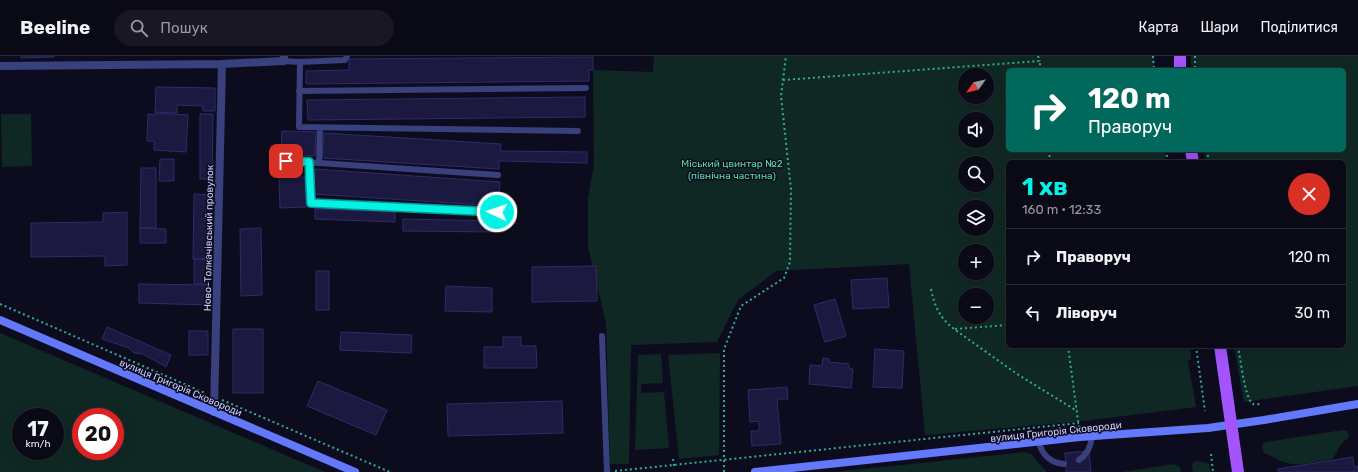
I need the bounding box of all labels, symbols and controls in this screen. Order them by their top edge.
search box [114,10,394,46]
text: Beeline [20,16,90,39]
icon: search [128,17,150,39]
text: Пошук [160,19,208,37]
text: Карта [1139,19,1178,36]
text: Шари [1200,19,1238,36]
text: Поділитися [1260,19,1338,36]
north arrow [958,68,994,104]
map controls [958,68,994,324]
text: 120 m [1088,82,1171,115]
icon: right [1022,84,1074,136]
button: sound [958,112,994,148]
text: Праворуч [1088,116,1172,138]
pin [269,144,303,178]
icon: arrive [275,150,297,172]
button: search [958,156,994,192]
park label: Міський цвинтар №2 (північна частина) [681,158,783,182]
street label: Ново-Толкачівський провулок [202,164,216,311]
text: 1 хв [1022,173,1068,201]
button: close [1288,173,1330,215]
position arrow [476,191,518,233]
button: layers [958,200,994,236]
text: 160 m · 12:33 [1022,202,1101,217]
button: + [958,244,994,280]
icon: right [1022,246,1044,268]
text: Праворуч [1056,248,1131,266]
text: 120 m [1288,248,1330,266]
button: − [958,288,994,324]
icon: left [1022,302,1044,324]
text: Ліворуч [1056,304,1117,322]
text: 30 m [1294,304,1330,322]
street label: вулиця Григорія Сковороди [117,357,244,419]
speed limit sign: 20 [72,408,124,460]
text: 17 [27,417,49,441]
street label: вулиця Григорія Сковороди [990,419,1122,445]
text: km/h [26,438,50,450]

